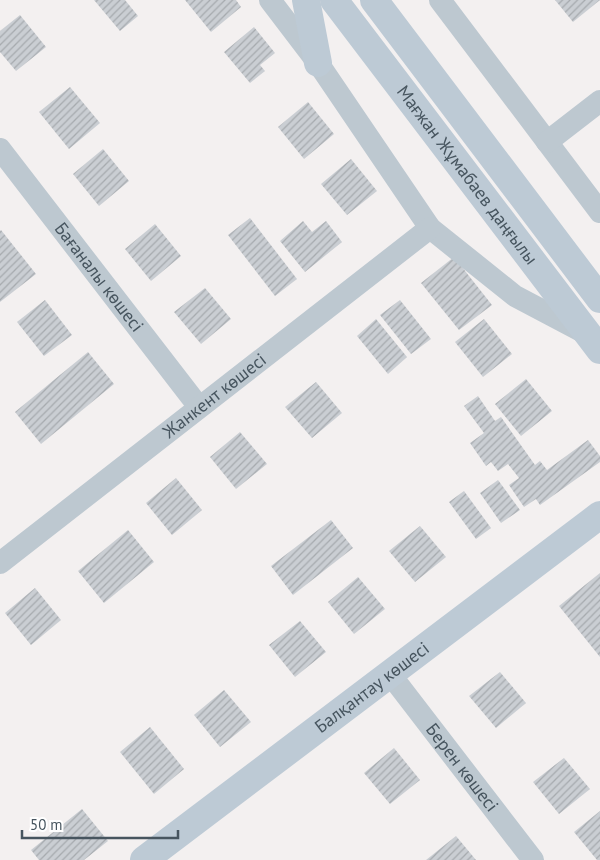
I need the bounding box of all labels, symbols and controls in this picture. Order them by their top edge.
street label: Мағжан Жұмабаев даңғылы [392,81,543,269]
street label: Бағаналы көшесі [50,218,149,336]
street label: Жанкент көшесі [157,348,271,444]
street label: Балқантау көшесі [310,636,434,738]
street label: Берен көшесі [421,718,504,816]
scale bar [22,808,179,840]
text: 50 m [30,815,63,834]

